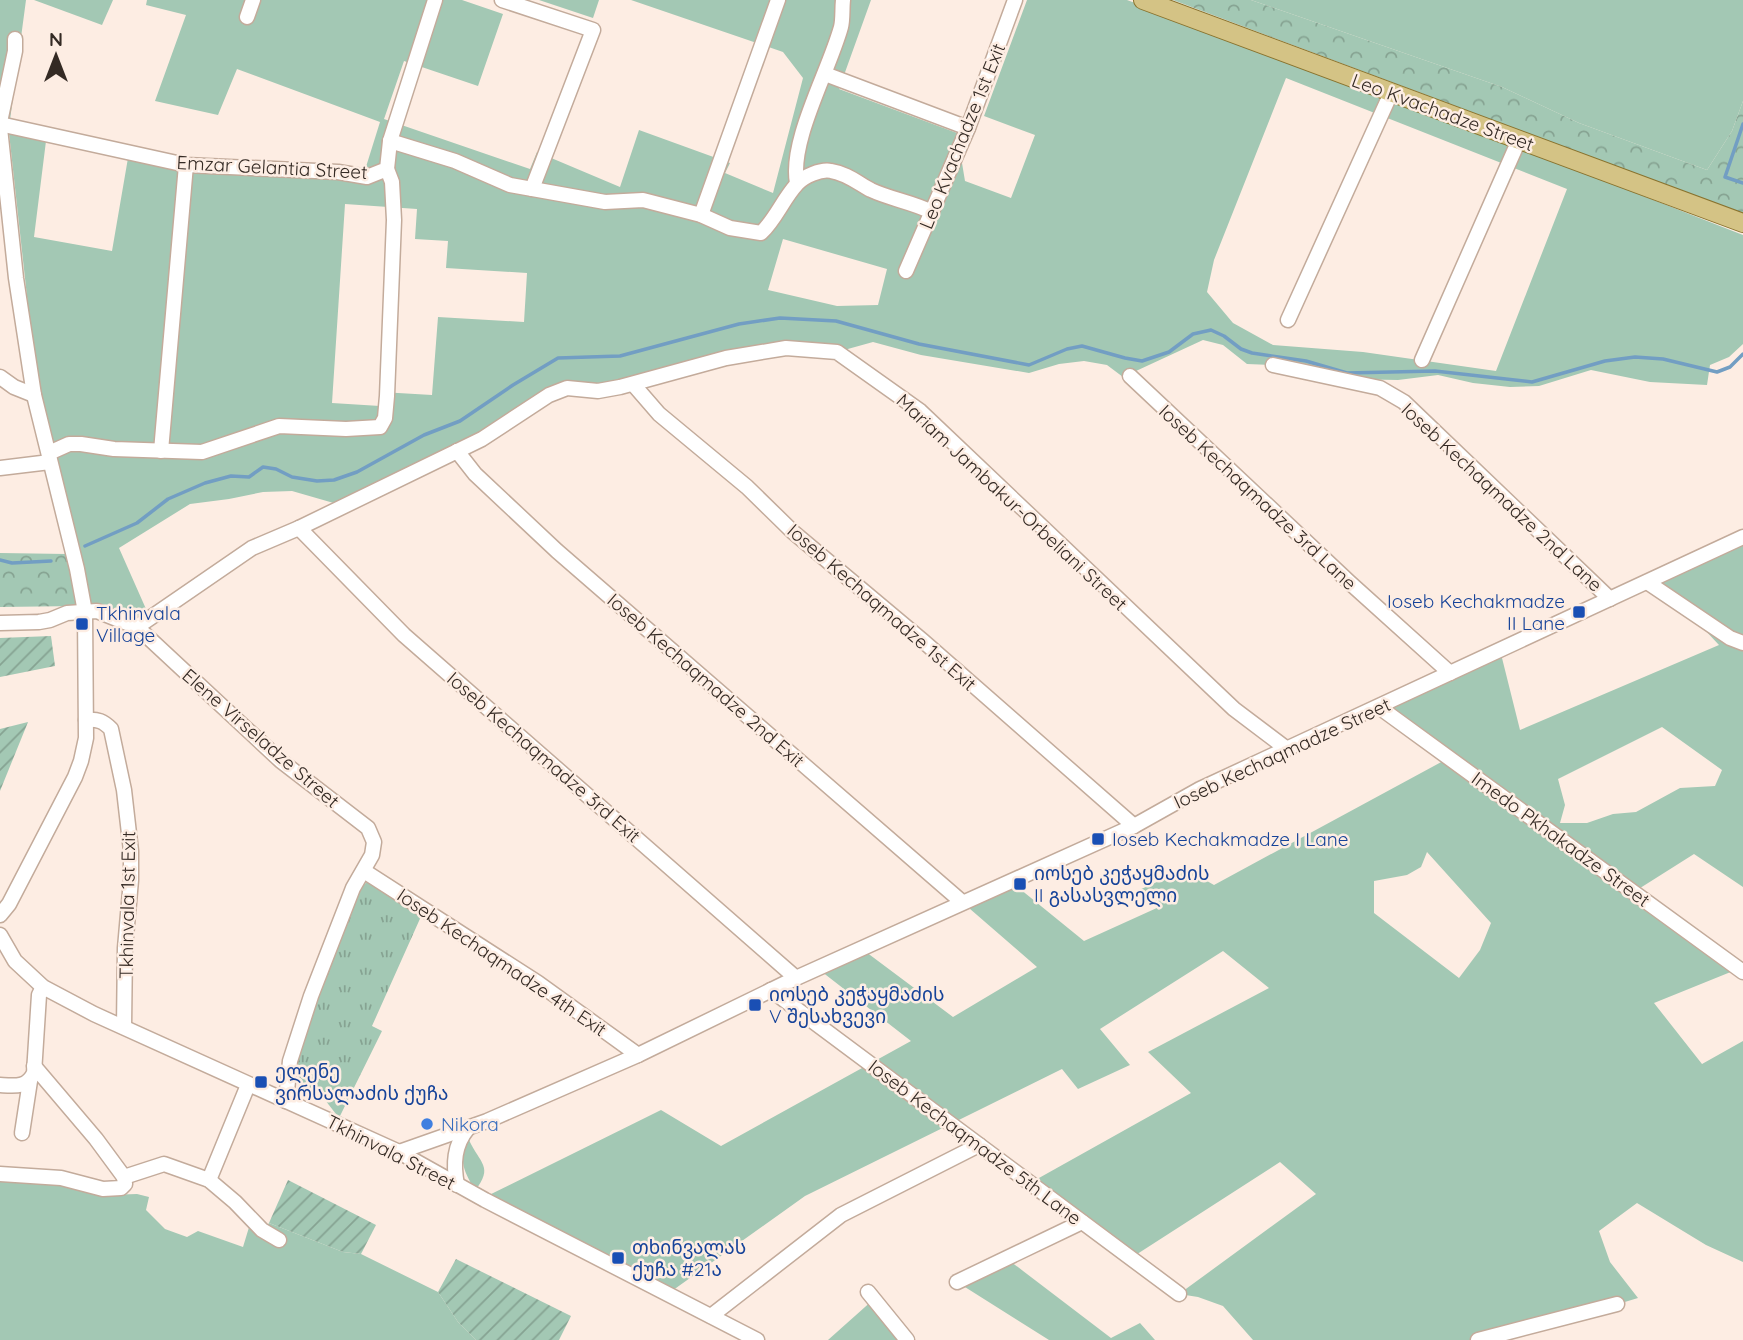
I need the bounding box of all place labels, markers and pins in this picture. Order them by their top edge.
place label: Ioseb Kechakmadze II Lane [1387,589,1565,635]
place label: Tkhinvala Village [96,601,181,647]
marker: Ioseb Kechakmadze II Lane [1571,604,1587,620]
marker: Tkhinvala Village [74,616,90,632]
place label: Ioseb Kechakmadze I Lane [1112,827,1349,851]
marker: Ioseb Kechakmadze I Lane [1090,831,1106,847]
place label: იოსებ კეჭაყმაძის II გასასვლელი [1034,861,1209,908]
marker: იოსებ კეჭაყმაძის II გასასვლელი [1012,876,1028,892]
place label: იოსებ კეჭაყმაძის V შესახვევი [769,982,944,1028]
marker: იოსებ კეჭაყმაძის V შესახვევი [747,997,763,1013]
place label: ელენე ვირსალაძის ქუჩა [275,1059,449,1106]
marker: ელენე ვირსალაძის ქუჩა [253,1074,269,1090]
place label: Nikora [441,1112,499,1136]
marker: Nikora [419,1116,435,1132]
place label: თხინვალას ქუჩა #21ა [632,1235,746,1281]
marker: თხინვალას ქუჩა #21ა [610,1250,626,1266]

